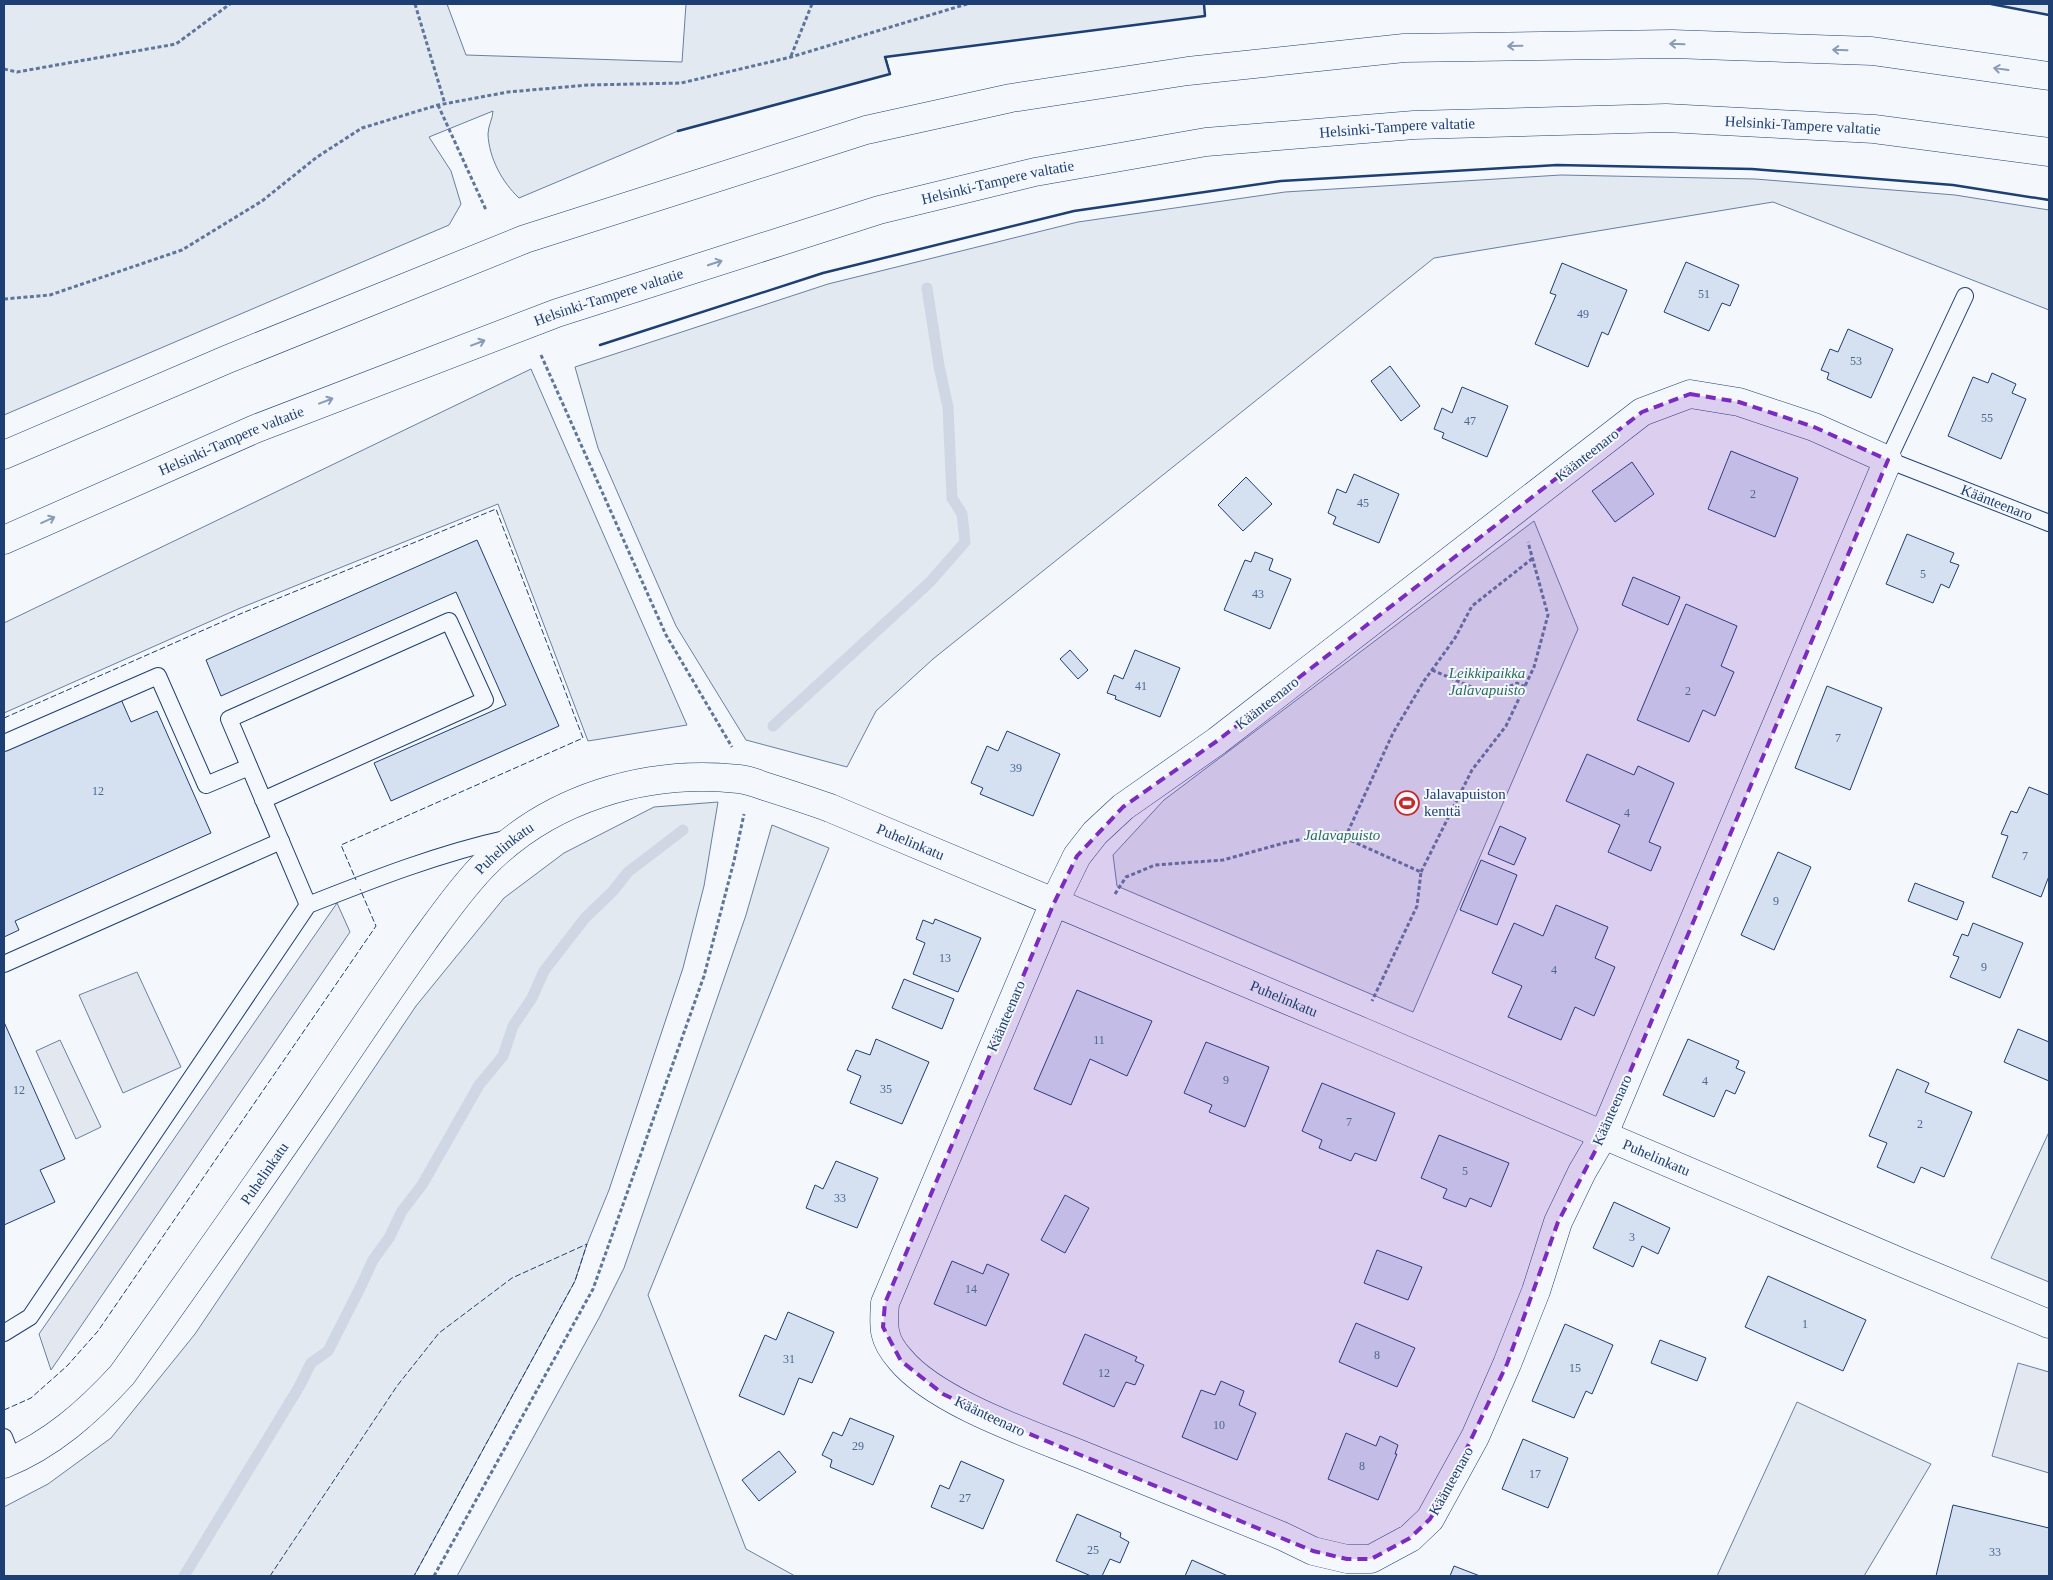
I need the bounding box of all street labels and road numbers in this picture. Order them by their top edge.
street label: Helsinki-Tampere valtatie [1724,113,1882,138]
street label: Helsinki-Tampere valtatie [1319,115,1476,141]
street label: Helsinki-Tampere valtatie [920,157,1076,207]
street label: Helsinki-Tampere valtatie [532,265,686,329]
street label: Helsinki-Tampere valtatie [156,403,306,479]
street label: Käänteenaro [1552,425,1622,485]
street label: Käänteenaro [1959,481,2035,524]
street label: Käänteenaro [1232,673,1302,733]
street label: Puhelinkatu [472,819,537,877]
street label: Puhelinkatu [874,821,947,863]
street label: Puhelinkatu [1248,977,1320,1020]
street label: Käänteenaro [984,978,1028,1054]
street label: Käänteenaro [1589,1072,1635,1148]
street label: Puhelinkatu [1620,1136,1693,1179]
street label: Puhelinkatu [237,1139,292,1207]
street label: Käänteenaro [952,1393,1028,1439]
street label: Käänteenaro [1426,1444,1476,1518]

